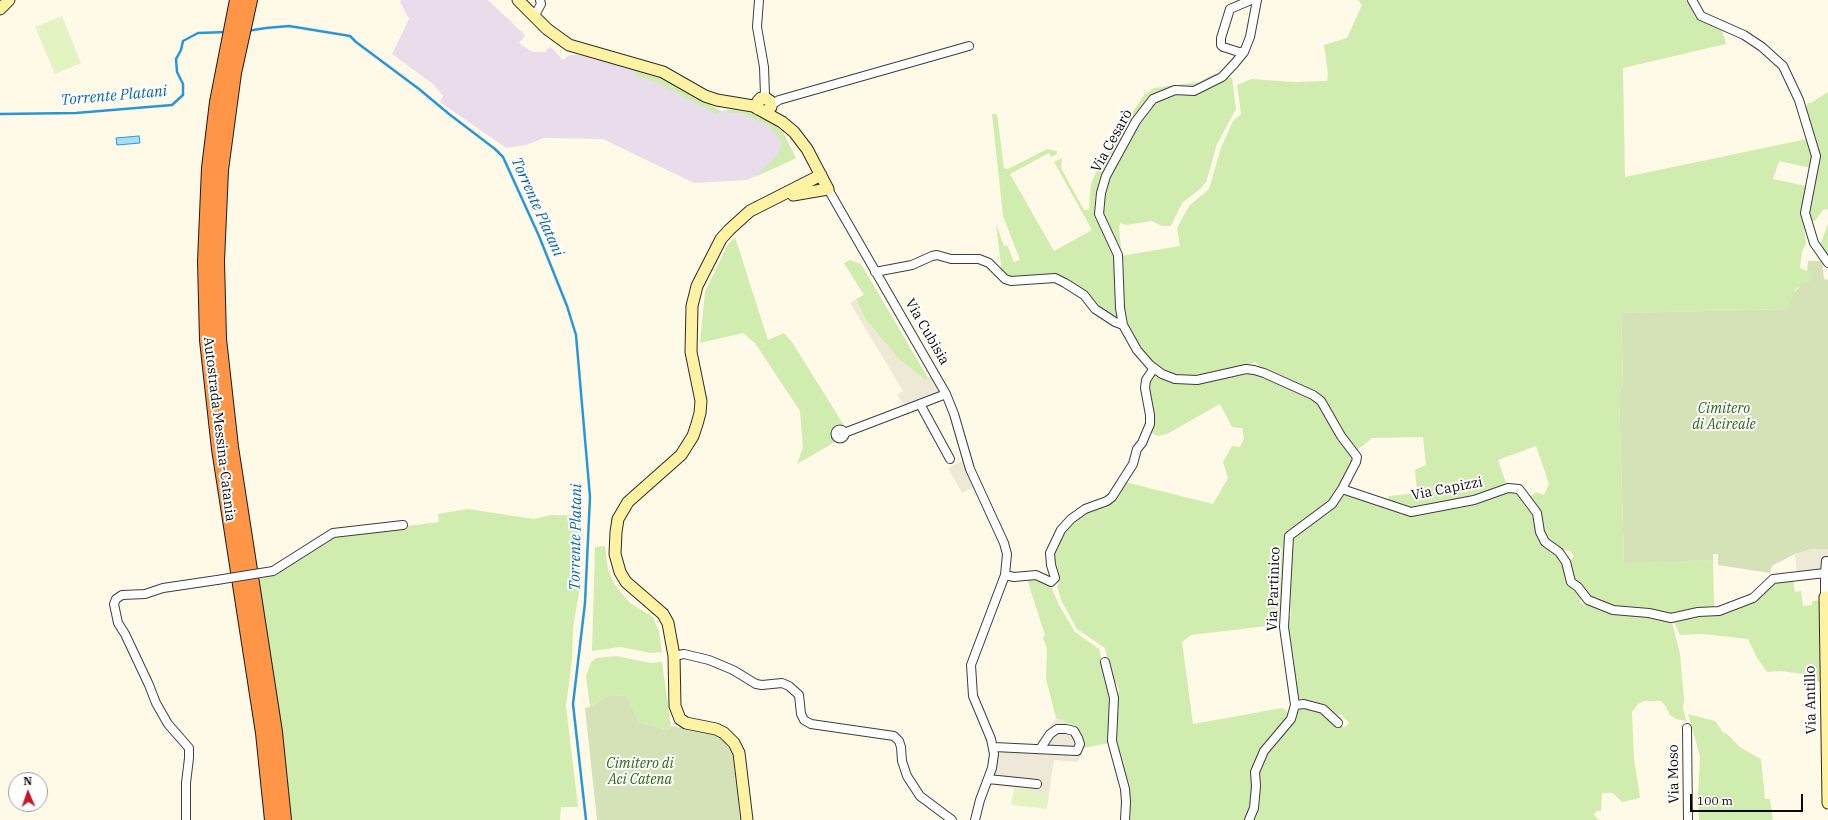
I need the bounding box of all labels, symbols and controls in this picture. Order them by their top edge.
water label: Torrente Platani [60,82,168,110]
street label: Via Cesarò [1088,107,1136,175]
water label: Torrente Platani [507,155,567,259]
street label: Via Cubisia [901,296,953,368]
street label: Autostrada Messina-Catania [199,336,239,522]
park label: Cimitero di Acireale [1692,401,1756,434]
street label: Via Capizzi [1410,474,1484,504]
water label: Torrente Platani [566,483,586,591]
street label: Via Partinico [1264,546,1284,632]
street label: Via Antillo [1802,666,1820,734]
street label: Via Moso [1665,744,1683,804]
park label: Cimitero di Aci Catena [606,756,674,788]
north arrow [8,772,48,812]
text: N [23,774,32,788]
scale bar [1692,786,1805,812]
text: 100 m [1697,793,1733,808]

